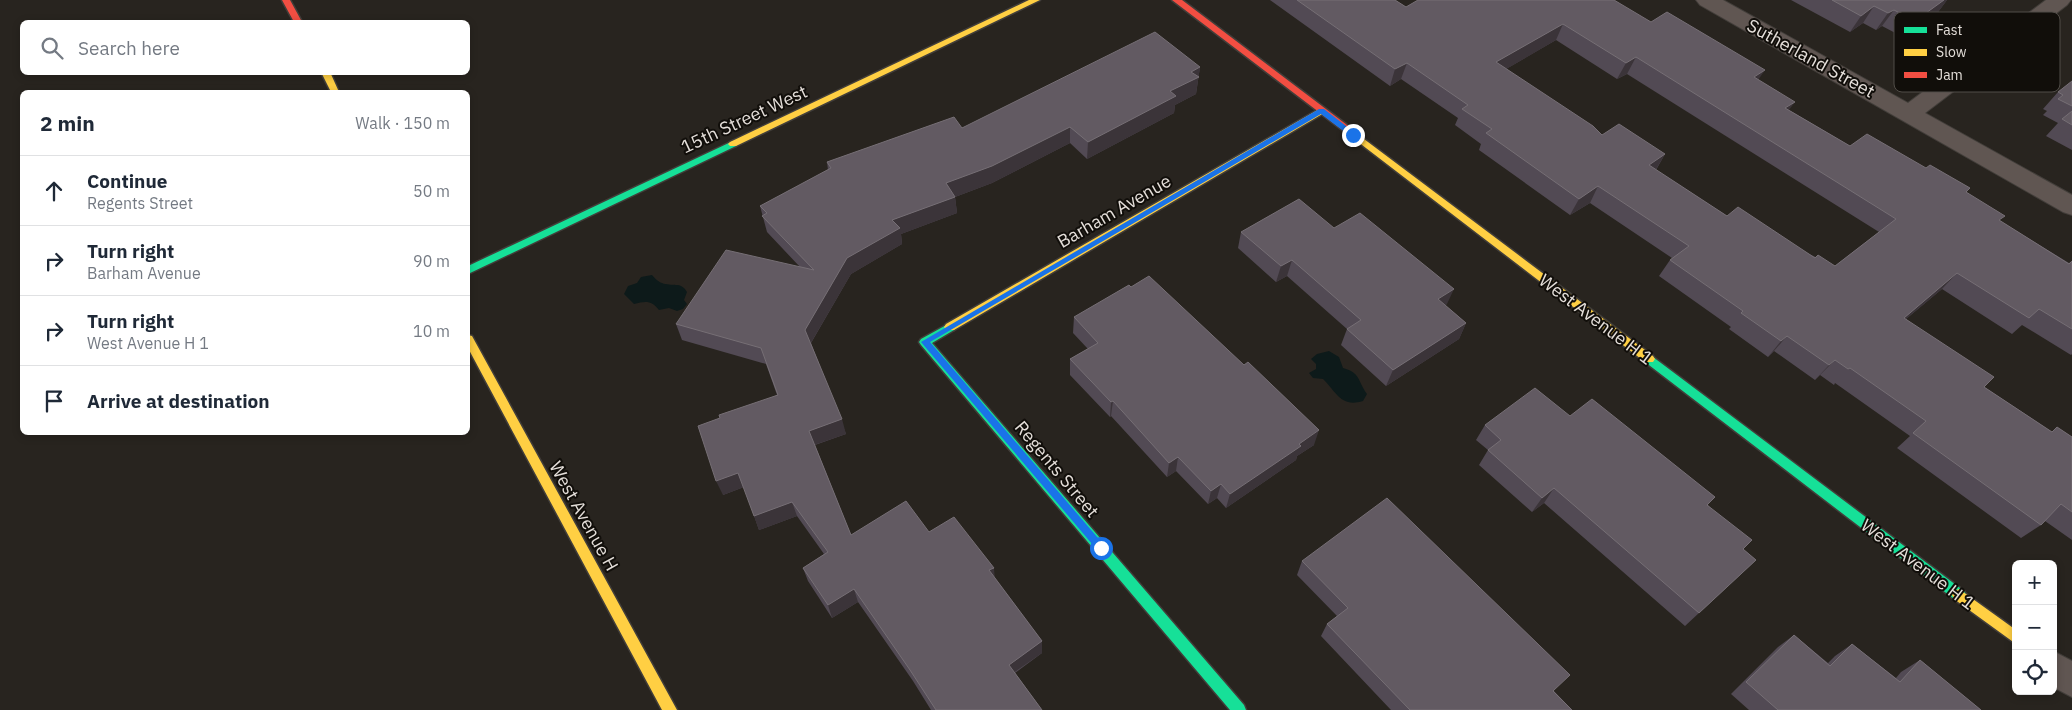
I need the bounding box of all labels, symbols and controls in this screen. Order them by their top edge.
legend [1894,12,2060,92]
street label: Sutherland Street [1743,13,1879,103]
search box [20,20,470,75]
text: Fast [1936,21,1962,39]
icon: search [38,34,66,62]
text: Search here [78,36,180,60]
text: Slow [1936,43,1967,61]
text: Jam [1936,66,1963,84]
street label: 15th Street West [677,80,811,158]
text: 2 min [40,109,95,137]
text: Walk · 150 m [355,113,450,133]
route end [1342,124,1365,147]
text: Continue [87,169,167,193]
street label: Barham Avenue [1053,169,1175,253]
icon: ahead [40,177,68,205]
text: 50 m [413,181,450,201]
text: Regents Street [87,193,193,213]
text: Turn right [87,239,174,263]
icon: right [40,247,68,275]
text: 90 m [413,251,450,271]
text: Barham Avenue [87,263,201,283]
street label: West Avenue H 1 [1534,269,1658,369]
text: Turn right [87,309,174,333]
icon: right [40,317,68,345]
text: 10 m [413,321,450,341]
text: West Avenue H 1 [87,333,209,353]
icon: arrive [40,387,68,415]
text: Arrive at destination [87,389,270,413]
street label: Regents Street [1010,416,1104,522]
street label: West Avenue H [544,457,624,575]
street label: West Avenue H 1 [1856,514,1980,614]
route start [1090,537,1113,560]
map controls [2012,560,2057,695]
button: + [2012,560,2057,605]
button: − [2012,605,2057,650]
button: locate [2012,650,2057,695]

